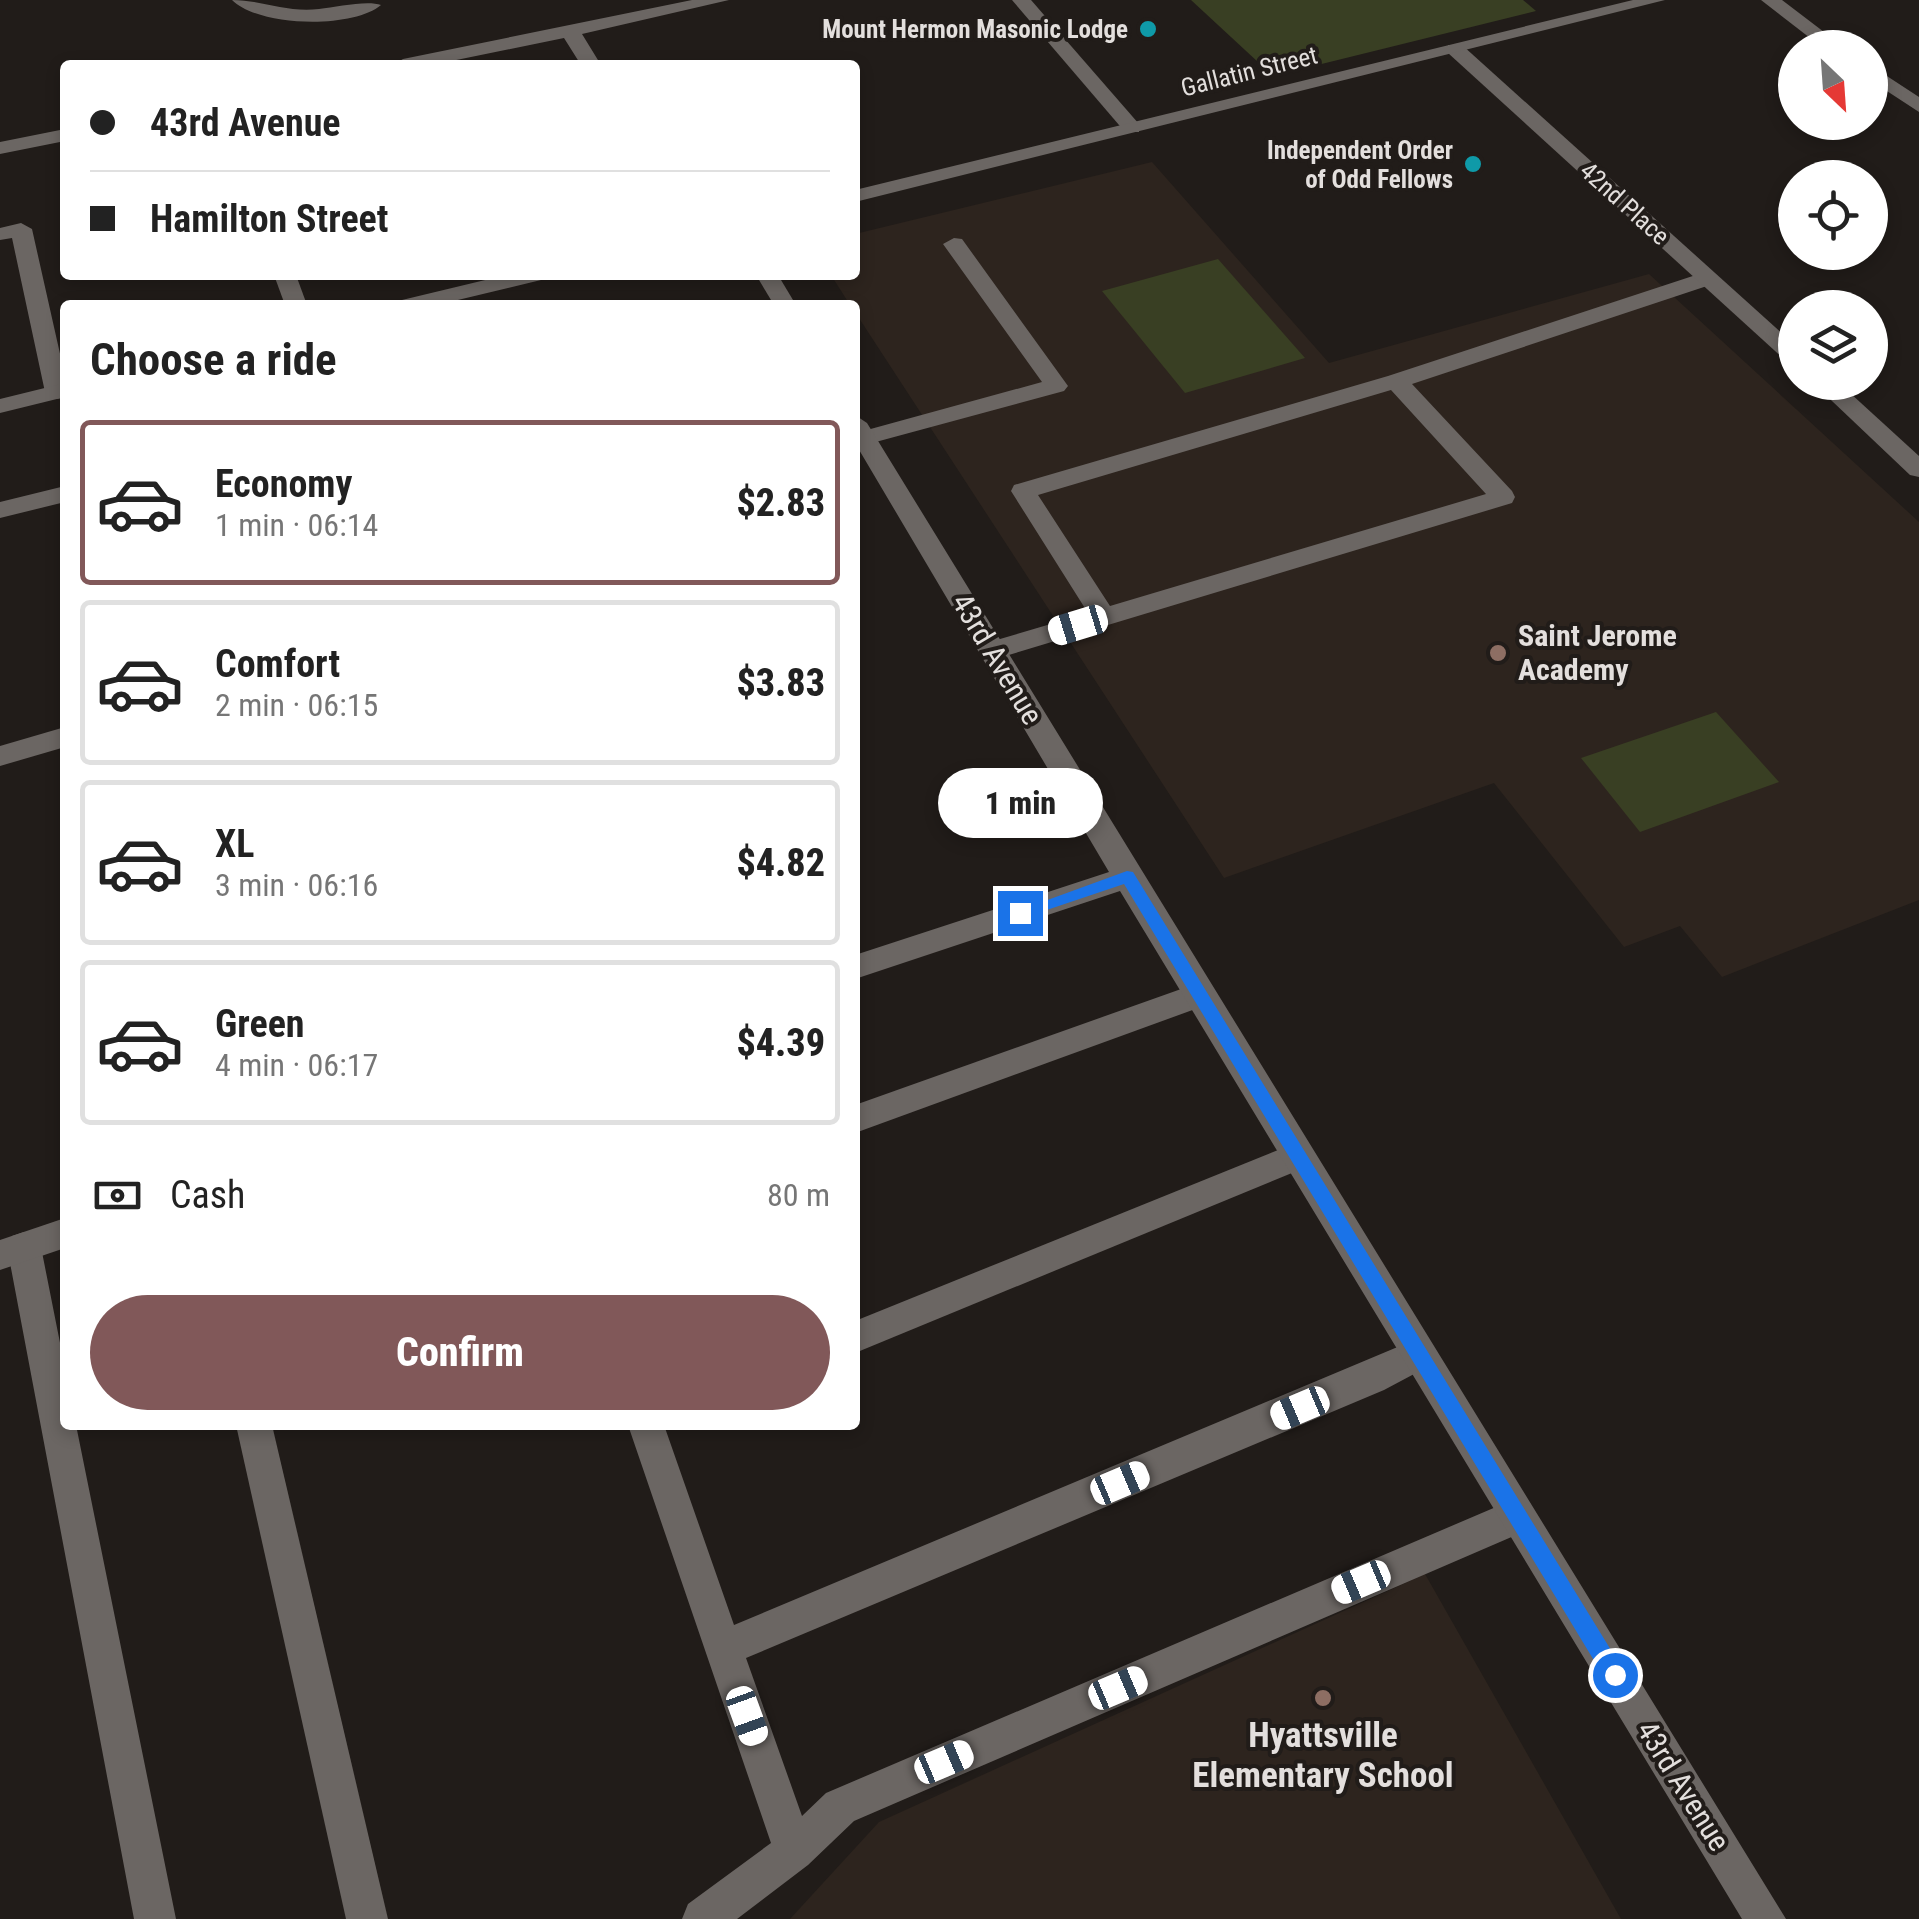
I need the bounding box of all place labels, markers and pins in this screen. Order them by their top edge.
place label: Mount Hermon Masonic Lodge [822,15,1128,44]
marker: Mount Hermon Masonic Lodge [1137,18,1159,40]
place label: Independent Order of Odd Fellows [1267,136,1453,194]
marker: Independent Order of Odd Fellows [1462,153,1484,175]
place label: Saint Jerome Academy [1518,618,1677,687]
marker: Saint Jerome Academy [1487,642,1509,664]
marker: Hyattsville Elementary School [1312,1687,1334,1709]
place label: Hyattsville Elementary School [1192,1715,1454,1796]

